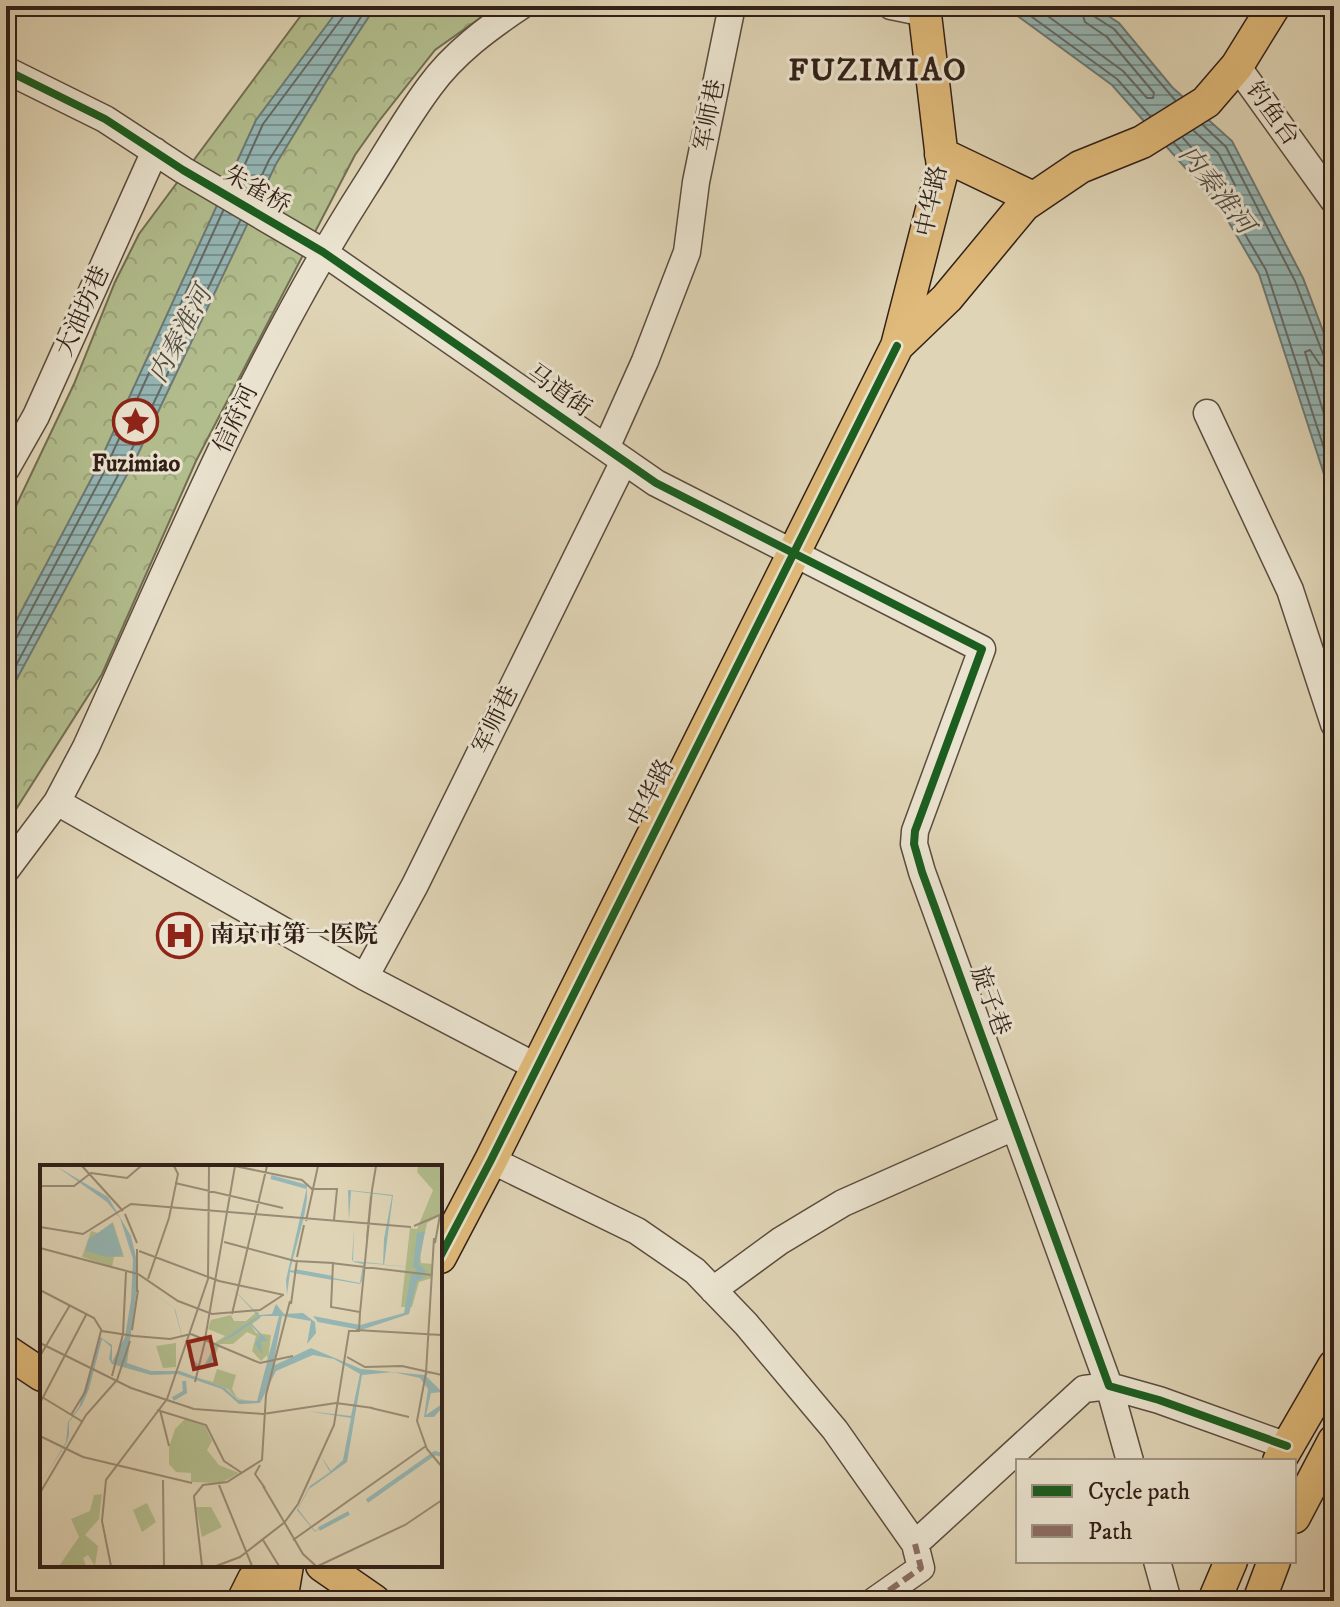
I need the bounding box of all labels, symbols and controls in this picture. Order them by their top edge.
district label: FUZIMIAO [788,51,968,91]
street label: 钓鱼台 [1239,76,1305,152]
street label: 军师巷 [688,77,732,153]
water label: 内秦淮河 [1171,139,1263,244]
street label: 朱雀桥 [218,159,296,221]
street label: 中华路 [910,163,954,239]
street label: 大油坊巷 [50,261,116,361]
water label: 内秦淮河 [142,278,222,389]
street label: 马道街 [521,358,597,424]
street label: 信府河 [207,380,265,458]
place icon: Fuzimiao [112,398,160,446]
place label: Fuzimiao [92,449,180,479]
street label: 军师巷 [467,681,525,759]
street label: 中华路 [621,754,681,832]
hospital icon: 南京市第一医院 [155,911,203,959]
place label: 南京市第一医院 [210,920,378,950]
street label: 旋子巷 [964,962,1016,1040]
inset map [40,1165,442,1567]
legend [1016,1459,1296,1563]
text: Cycle path [1088,1477,1190,1507]
text: Path [1088,1517,1133,1547]

